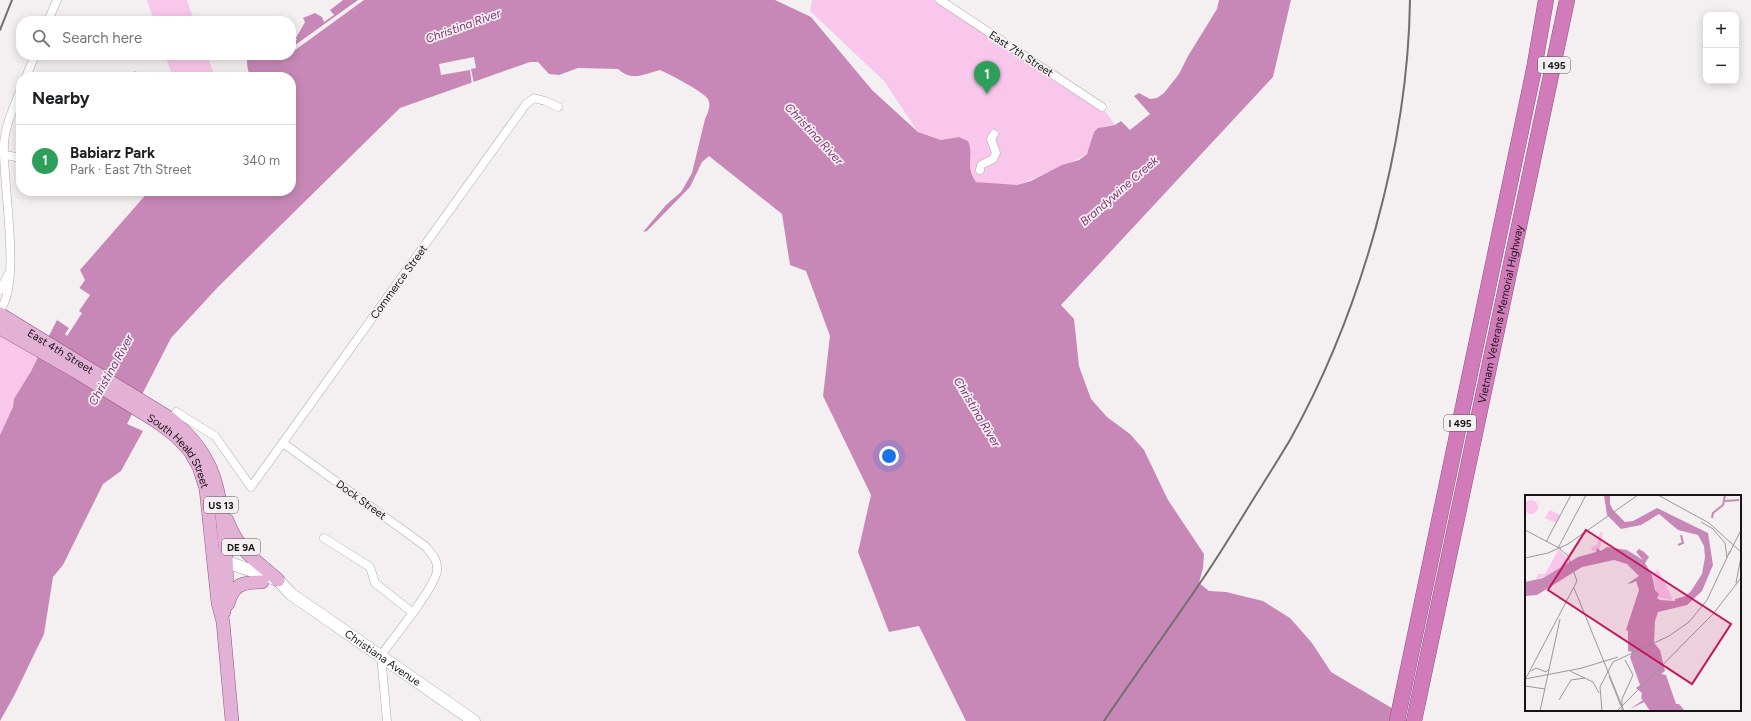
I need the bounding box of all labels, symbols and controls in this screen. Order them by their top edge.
water label: Christina River [423,6,503,46]
map controls [1703,12,1739,84]
button: + [1703,12,1739,48]
search box [16,16,296,60]
icon: search [30,27,52,49]
street label: East 7th Street [986,28,1056,80]
text: Search here [62,29,142,47]
button: − [1703,48,1739,84]
road number: I 495 [1538,57,1570,73]
pin: 1 [974,61,1000,94]
text: Nearby [32,88,90,108]
water label: Christina River [782,100,847,168]
text: Babiarz Park [70,144,155,162]
text: 1 [42,153,48,168]
text: 340 m [242,153,280,168]
water label: Brandywine Creek [1077,153,1162,229]
text: Park · East 7th Street [70,162,192,177]
street label: Vietnam Veterans Memorial Highway [1475,223,1526,405]
street label: Commerce Street [368,242,430,322]
street label: East 4th Street [25,326,96,376]
water label: Christina River [86,331,137,408]
water label: Christina River [951,374,1004,450]
street label: South Heald Street [145,411,212,490]
road number: I 495 [1444,415,1476,431]
your location [879,446,899,466]
street label: Dock Street [333,477,389,523]
inset map [1525,495,1741,711]
road number: US 13 [204,497,238,513]
road number: DE 9A [222,539,260,555]
street label: Christiana Avenue [342,627,423,689]

